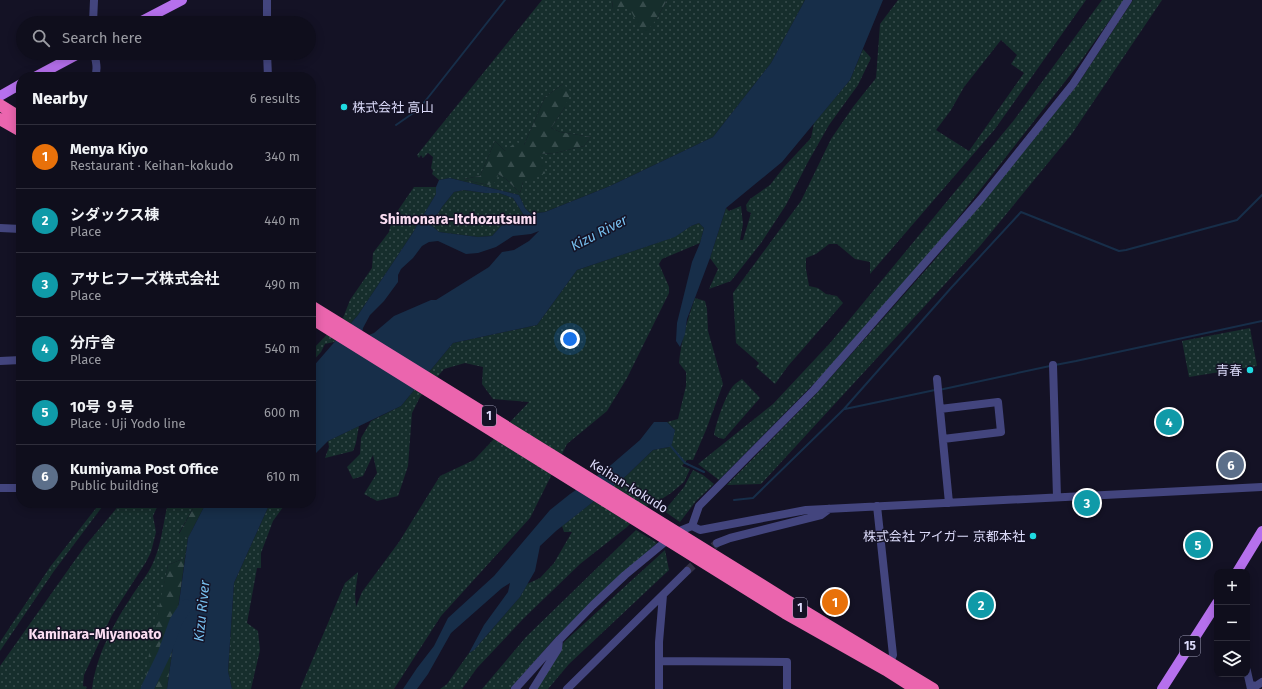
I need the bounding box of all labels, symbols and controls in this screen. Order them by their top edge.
search box [16,16,316,60]
icon: search [30,27,52,49]
text: Search here [62,29,142,47]
text: Nearby [32,88,87,109]
text: 6 results [250,91,300,106]
place label: 株式会社 高山 [352,100,433,115]
marker: 株式会社 高山 [339,102,349,112]
text: Menya Kiyo [70,140,148,158]
text: 1 [42,149,48,164]
text: 340 m [265,149,300,164]
text: Restaurant · Keihan-kokudo [70,158,233,173]
text: シダックス棟 [70,206,160,224]
district label: Shimonara-Itchozutsumi [380,211,536,228]
water label: Kizu River [568,211,631,254]
text: 2 [42,213,48,228]
text: 440 m [264,213,300,228]
text: Place [70,224,101,239]
text: アサヒフーズ株式会社 [70,270,219,288]
text: 3 [42,277,48,292]
text: 490 m [265,277,300,292]
text: Place [70,288,101,303]
your location [560,329,580,349]
text: 分庁舎 [70,334,115,352]
text: 4 [41,341,49,356]
text: 540 m [265,341,300,356]
text: Place [70,352,101,367]
place label: 青春 [1216,363,1242,378]
marker: 青春 [1245,365,1255,375]
text: 10号 ９号 [70,398,134,416]
text: 5 [42,405,48,420]
text: 600 m [264,405,300,420]
road number: 1 [482,406,496,426]
pin: 4 [1156,407,1182,437]
text: Place · Uji Yodo line [70,416,186,431]
pin: 6 [1218,450,1244,480]
street label: Keihan-kokudo [587,456,671,516]
text: Kumiyama Post Office [70,460,219,478]
text: 6 [41,469,49,484]
text: 610 m [266,469,300,484]
text: Public building [70,478,158,493]
pin: 3 [1074,488,1100,518]
place label: 株式会社 アイガー 京都本社 [863,529,1025,544]
pin: 5 [1185,530,1211,560]
marker: 株式会社 アイガー 京都本社 [1028,531,1038,541]
map controls [1214,569,1250,677]
button: + [1214,569,1250,605]
water label: Kizu River [190,579,214,642]
pin: 1 [822,587,848,617]
pin: 2 [968,590,994,620]
road number: 1 [793,598,807,618]
button: − [1214,605,1250,641]
district label: Kaminara-Miyanoato [28,626,162,643]
road number: 15 [1180,636,1200,656]
button: layers [1214,641,1250,677]

